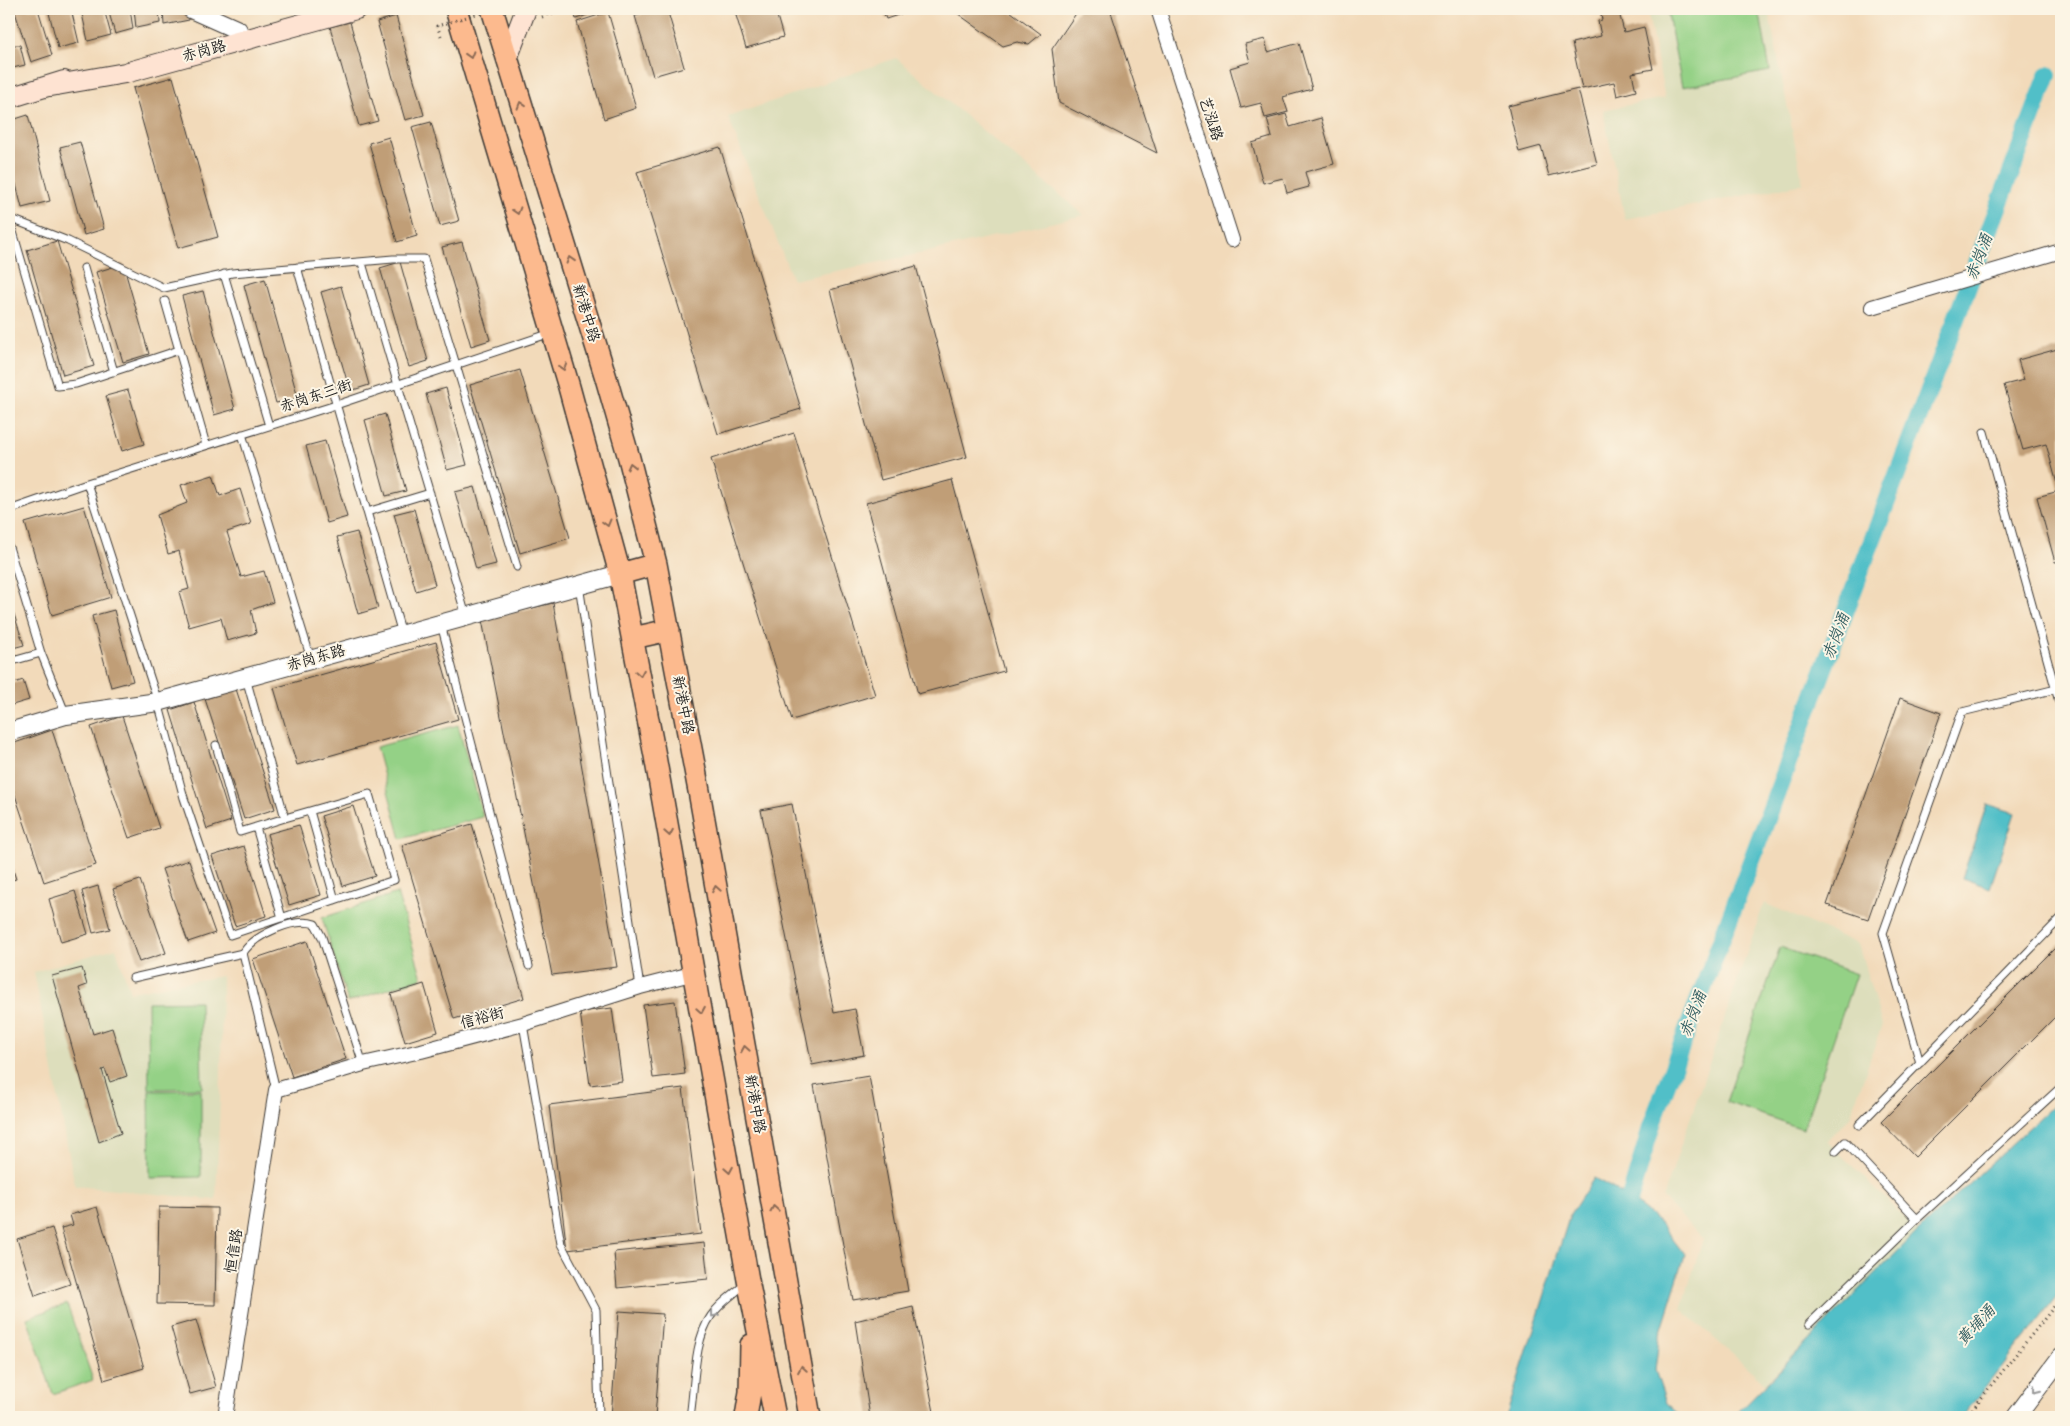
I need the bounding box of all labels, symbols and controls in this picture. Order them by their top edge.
street label: 赤岗路 [180,36,228,66]
one-way arrow [465,51,475,59]
street label: 艺泓路 [1195,95,1227,143]
one-way arrow [517,101,527,109]
one-way arrow [512,206,522,215]
water label: 赤岗涌 [1961,230,1997,283]
one-way arrow [565,256,575,264]
street label: 新港中路 [568,282,604,344]
one-way arrow [558,362,568,370]
street label: 赤岗东三街 [277,375,355,417]
one-way arrow [626,461,637,470]
one-way arrow [601,519,612,528]
water label: 赤岗涌 [1818,609,1854,662]
street label: 赤岗东路 [285,641,347,675]
one-way arrow [634,669,645,678]
street label: 新港中路 [668,674,698,736]
one-way arrow [664,829,674,838]
one-way arrow [712,885,722,894]
water label: 赤岗涌 [1675,987,1711,1040]
street label: 信裕街 [458,1003,506,1033]
one-way arrow [696,1006,706,1015]
one-way arrow [741,1045,751,1053]
street label: 新港中路 [740,1073,770,1135]
one-way arrow [724,1166,734,1175]
one-way arrow [769,1205,779,1213]
street label: 恒信路 [221,1227,247,1275]
water label: 黄埔涌 [1952,1300,2000,1349]
one-way arrow [711,1308,719,1317]
one-way arrow [797,1365,807,1374]
one-way arrow [2033,1384,2041,1393]

